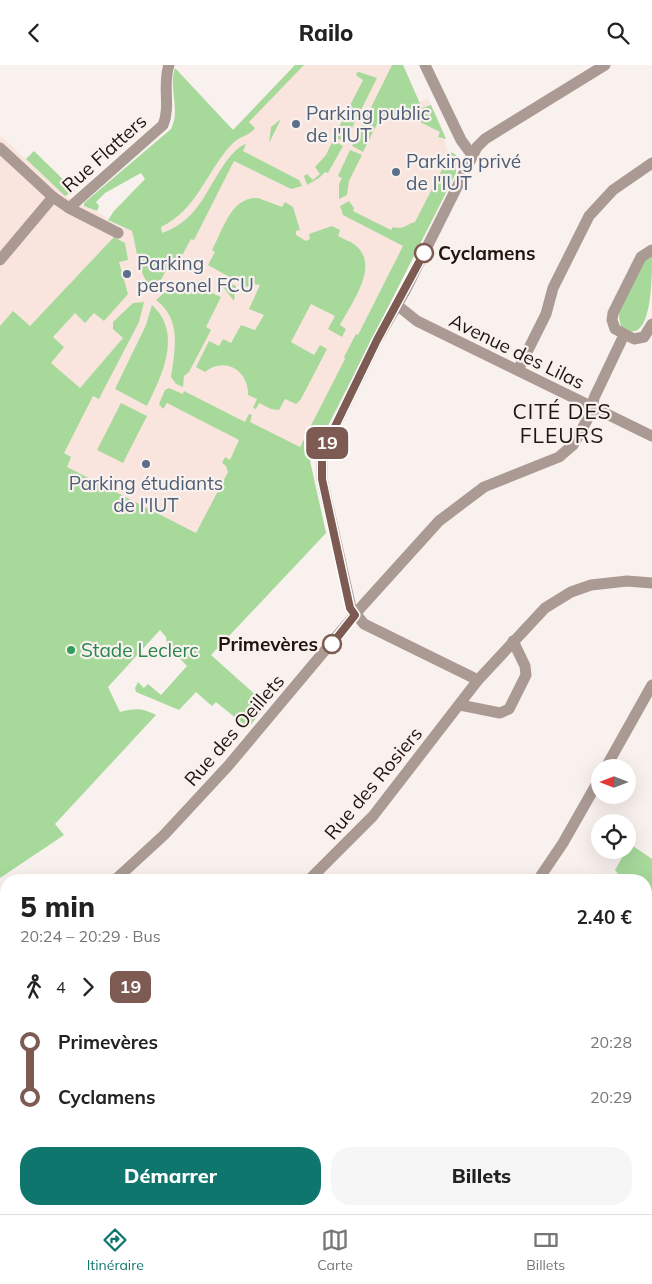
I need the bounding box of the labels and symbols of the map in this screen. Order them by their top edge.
place label: Parking public de l'IUT [306,101,430,147]
street label: Rue Flatters [57,109,151,197]
marker: Parking public de l'IUT [290,118,302,130]
place label: Parking privé de l'IUT [406,149,521,195]
marker: Parking privé de l'IUT [390,166,402,178]
place label: Cyclamens [438,241,535,265]
marker: Cyclamens [414,243,434,263]
place label: Parking personel FCU [137,251,254,297]
marker: Parking personel FCU [121,268,133,280]
street label: Avenue des Lilas [445,308,589,394]
district label: CITÉ DES FLEURS [512,398,612,448]
line badge: 19 [304,427,350,459]
marker: Parking étudiants de l'IUT [140,458,152,470]
place label: Parking étudiants de l'IUT [69,471,223,517]
place label: Primevères [218,632,318,656]
marker: Primevères [322,634,342,654]
place label: Stade Leclerc [81,638,199,662]
marker: Stade Leclerc [65,644,77,656]
street label: Rue des Oeillets [179,669,289,791]
street label: Rue des Rosiers [319,722,427,844]
north arrow [591,759,636,804]

